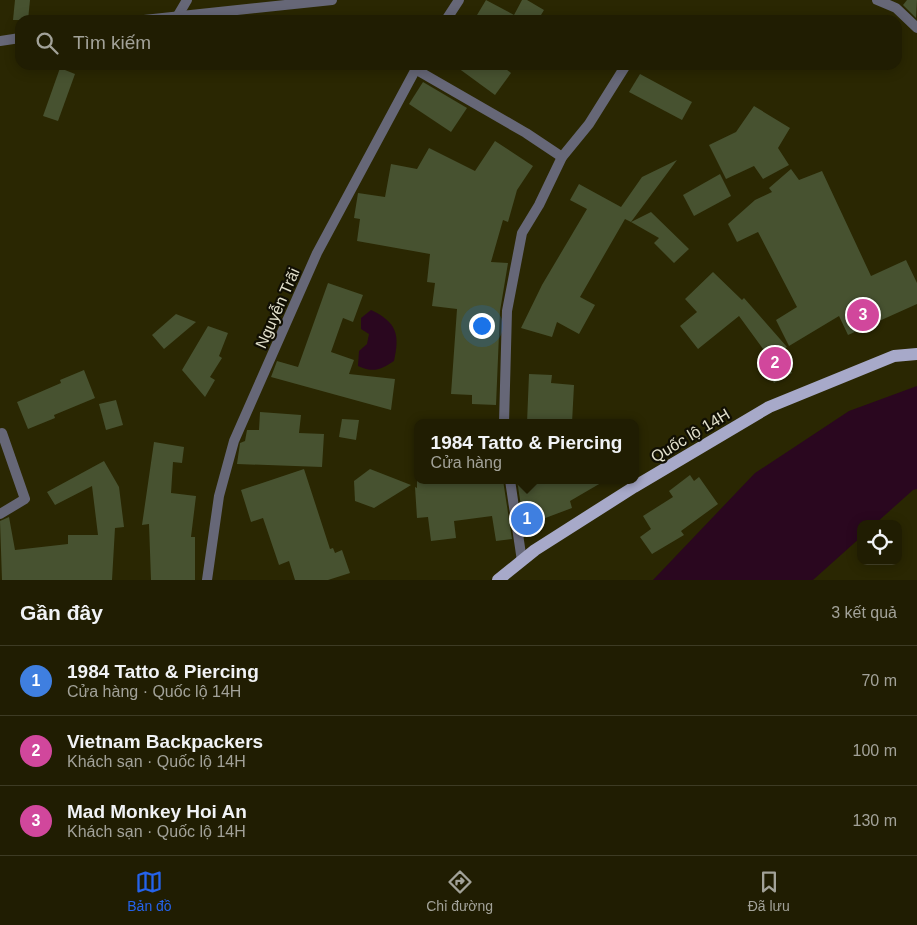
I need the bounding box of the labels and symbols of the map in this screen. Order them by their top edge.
street label: Nguyễn Trãi [251,265,303,351]
pin: 3 [847,296,879,334]
your location [469,313,495,339]
pin: 2 [759,344,791,382]
street label: Quốc lộ 14H [648,405,733,466]
pin: 1 [511,500,543,538]

